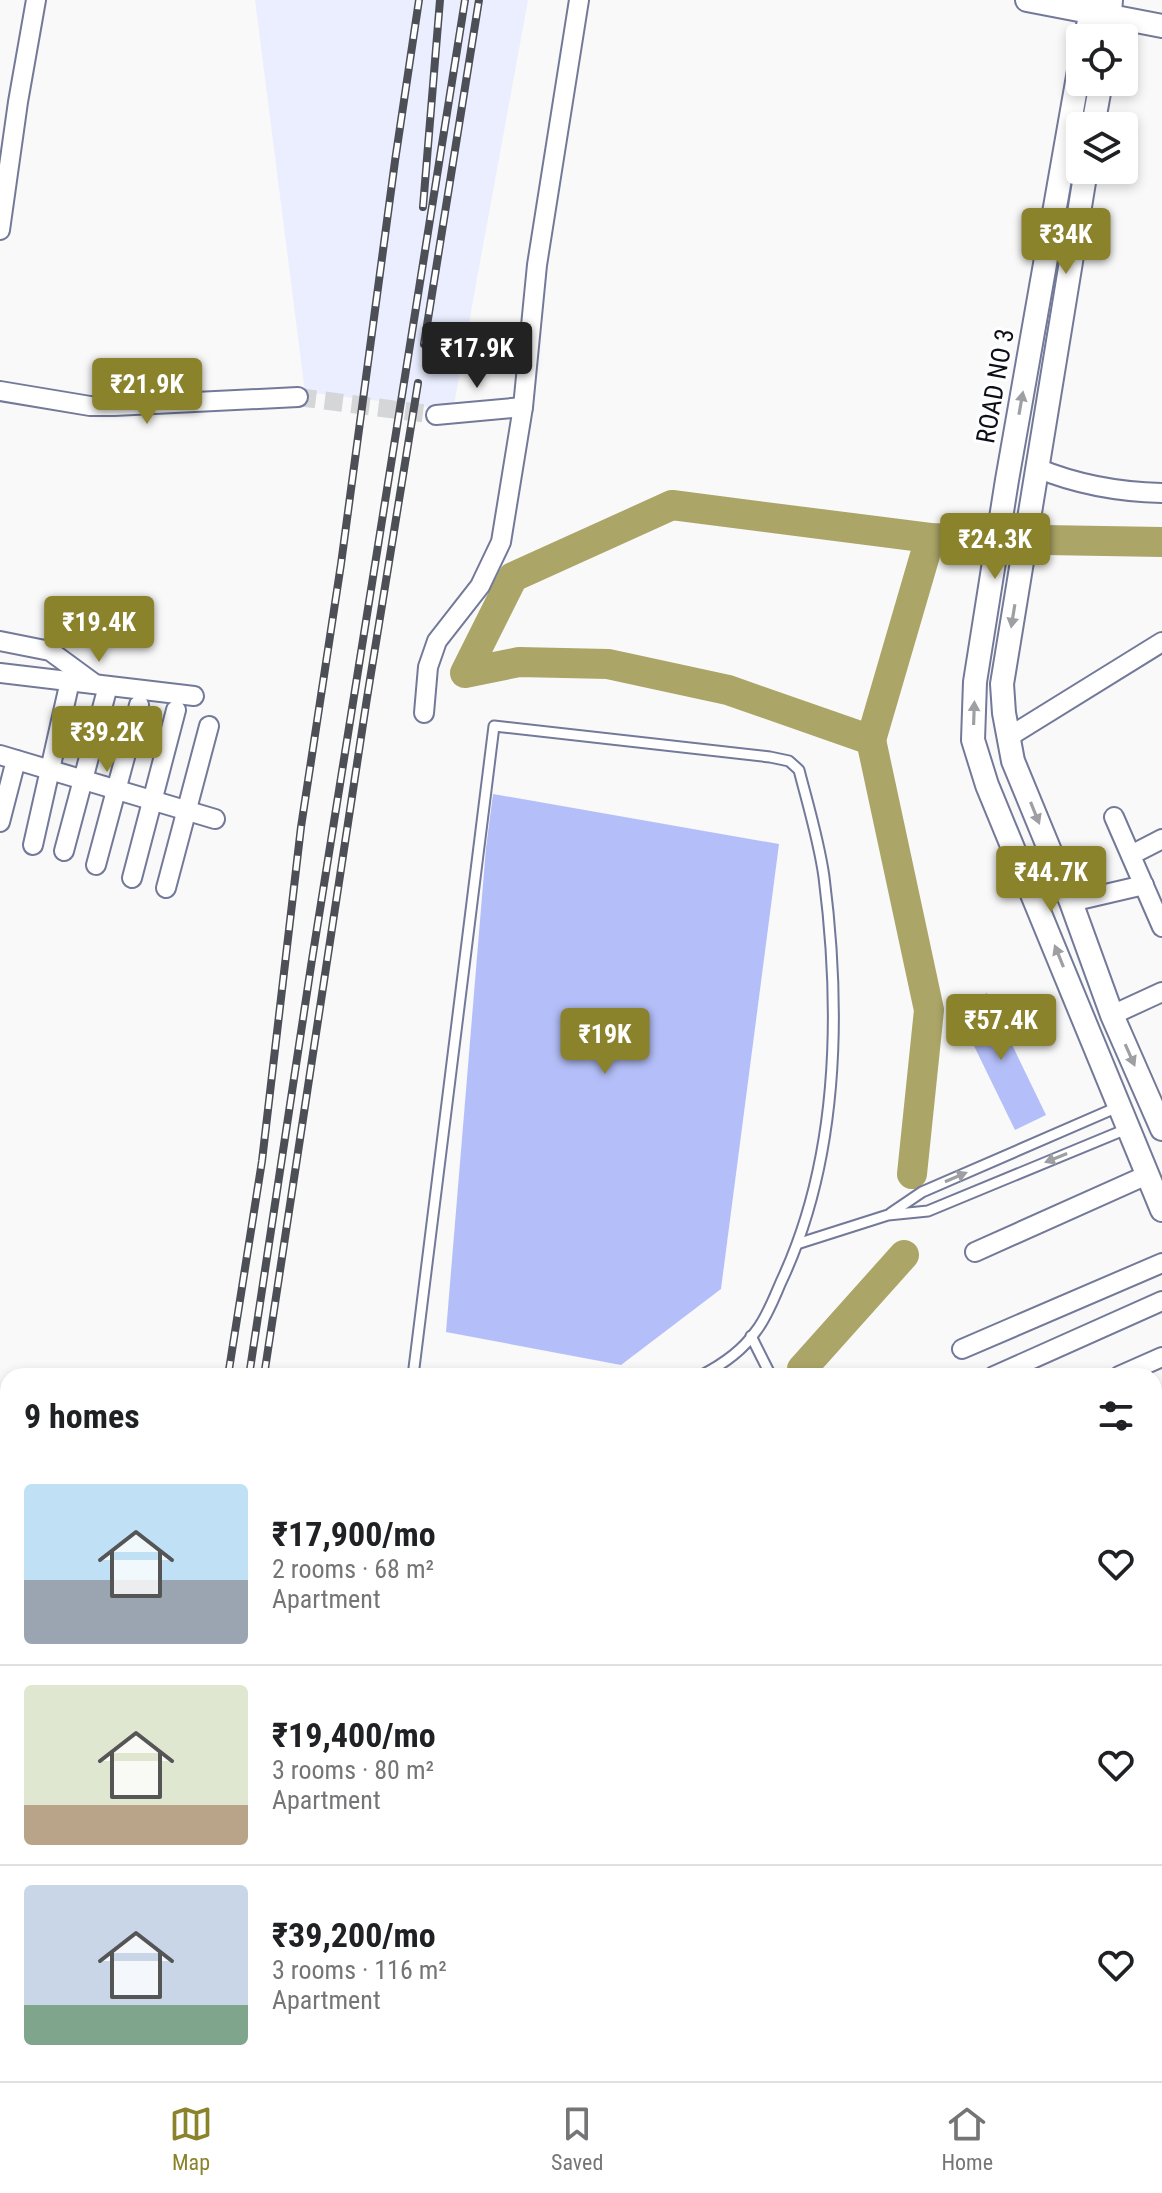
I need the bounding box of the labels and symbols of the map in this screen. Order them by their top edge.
pin: ₹34K [1019,208,1113,276]
pin: ₹17.9K [412,322,542,390]
street label: ROAD NO 3 [970,327,1020,445]
pin: ₹21.9K [82,358,212,426]
one-way arrow [1015,390,1027,415]
pin: ₹24.3K [930,513,1060,581]
pin: ₹19.4K [34,596,164,664]
one-way arrow [1006,604,1019,629]
one-way arrow [968,700,980,725]
pin: ₹39.2K [42,706,172,774]
one-way arrow [1028,801,1041,825]
pin: ₹44.7K [986,846,1116,914]
one-way arrow [1052,944,1065,968]
pin: ₹57.4K [936,994,1066,1062]
pin: ₹19K [558,1008,652,1076]
one-way arrow [1123,1043,1136,1067]
one-way arrow [1044,1152,1068,1165]
one-way arrow [944,1170,968,1184]

